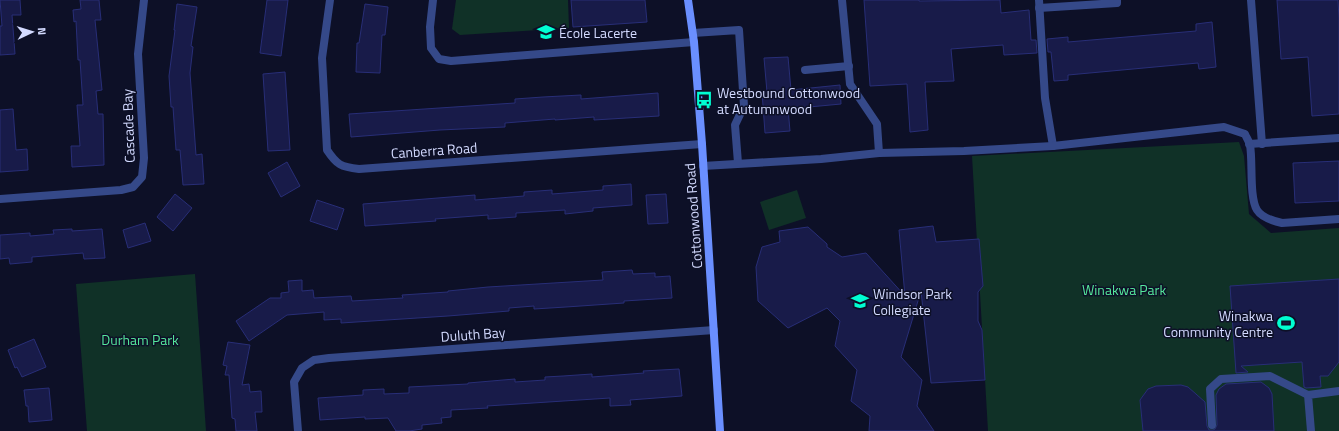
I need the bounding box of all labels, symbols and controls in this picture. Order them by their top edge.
north arrow [12,12,52,52]
school or university icon: École Lacerte [536,22,556,42]
place label: École Lacerte [559,22,637,43]
text: N [34,27,50,36]
place label: Westbound Cottonwood at Autumnwood [717,82,860,119]
street label: Cascade Bay [116,88,140,163]
bus stop icon: Westbound Cottonwood at Autumnwood [694,90,714,110]
street label: Canberra Road [390,137,478,163]
street label: Cottonwood Road [679,163,707,269]
park label: Winakwa Park [1082,279,1166,300]
place label: Windsor Park Collegiate [873,283,952,320]
school or university icon: Windsor Park Collegiate [850,291,870,311]
place label: Winakwa Community Centre [1163,305,1273,342]
sports icon: Winakwa Community Centre [1276,313,1296,333]
street label: Duluth Bay [440,321,506,347]
park label: Durham Park [101,329,179,350]

